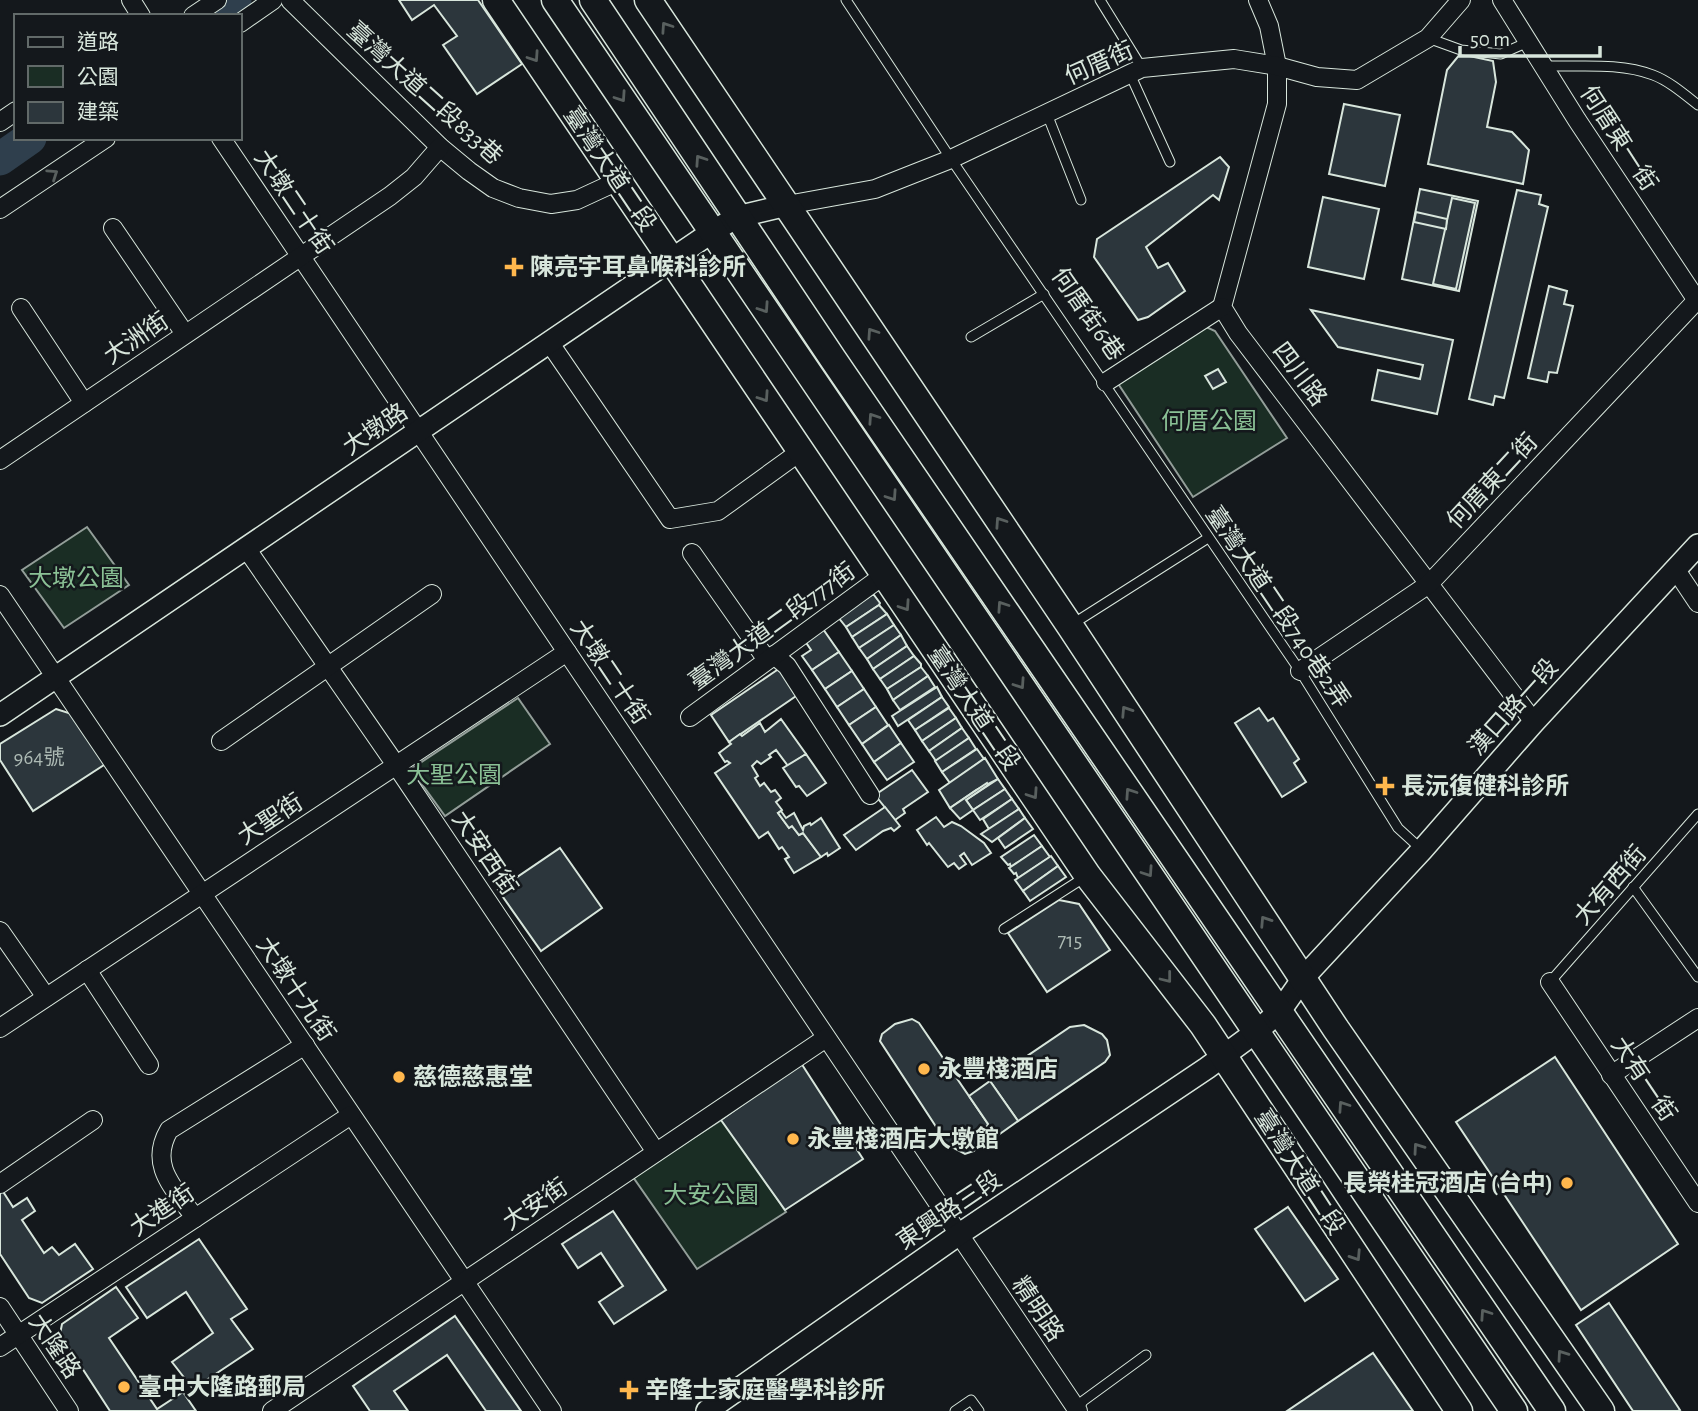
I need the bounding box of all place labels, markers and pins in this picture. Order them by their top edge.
place label: 陳亮宇耳鼻喉科診所 [530,254,746,280]
marker: 陳亮宇耳鼻喉科診所 [504,257,524,277]
place label: 長沅復健科診所 [1401,773,1569,799]
marker: 長沅復健科診所 [1375,776,1395,796]
place label: 永豐棧酒店 [938,1056,1058,1082]
marker: 永豐棧酒店 [916,1061,932,1077]
place label: 慈德慈惠堂 [413,1064,533,1090]
marker: 慈德慈惠堂 [391,1069,407,1085]
place label: 永豐棧酒店大墩館 [807,1126,999,1152]
marker: 永豐棧酒店大墩館 [785,1131,801,1147]
place label: 長榮桂冠酒店 (台中) [1343,1170,1553,1196]
marker: 長榮桂冠酒店 (台中) [1559,1175,1575,1191]
place label: 臺中大隆路郵局 [138,1374,306,1400]
place label: 辛隆士家庭醫學科診所 [645,1377,885,1403]
marker: 臺中大隆路郵局 [116,1379,132,1395]
marker: 辛隆士家庭醫學科診所 [619,1380,639,1400]

